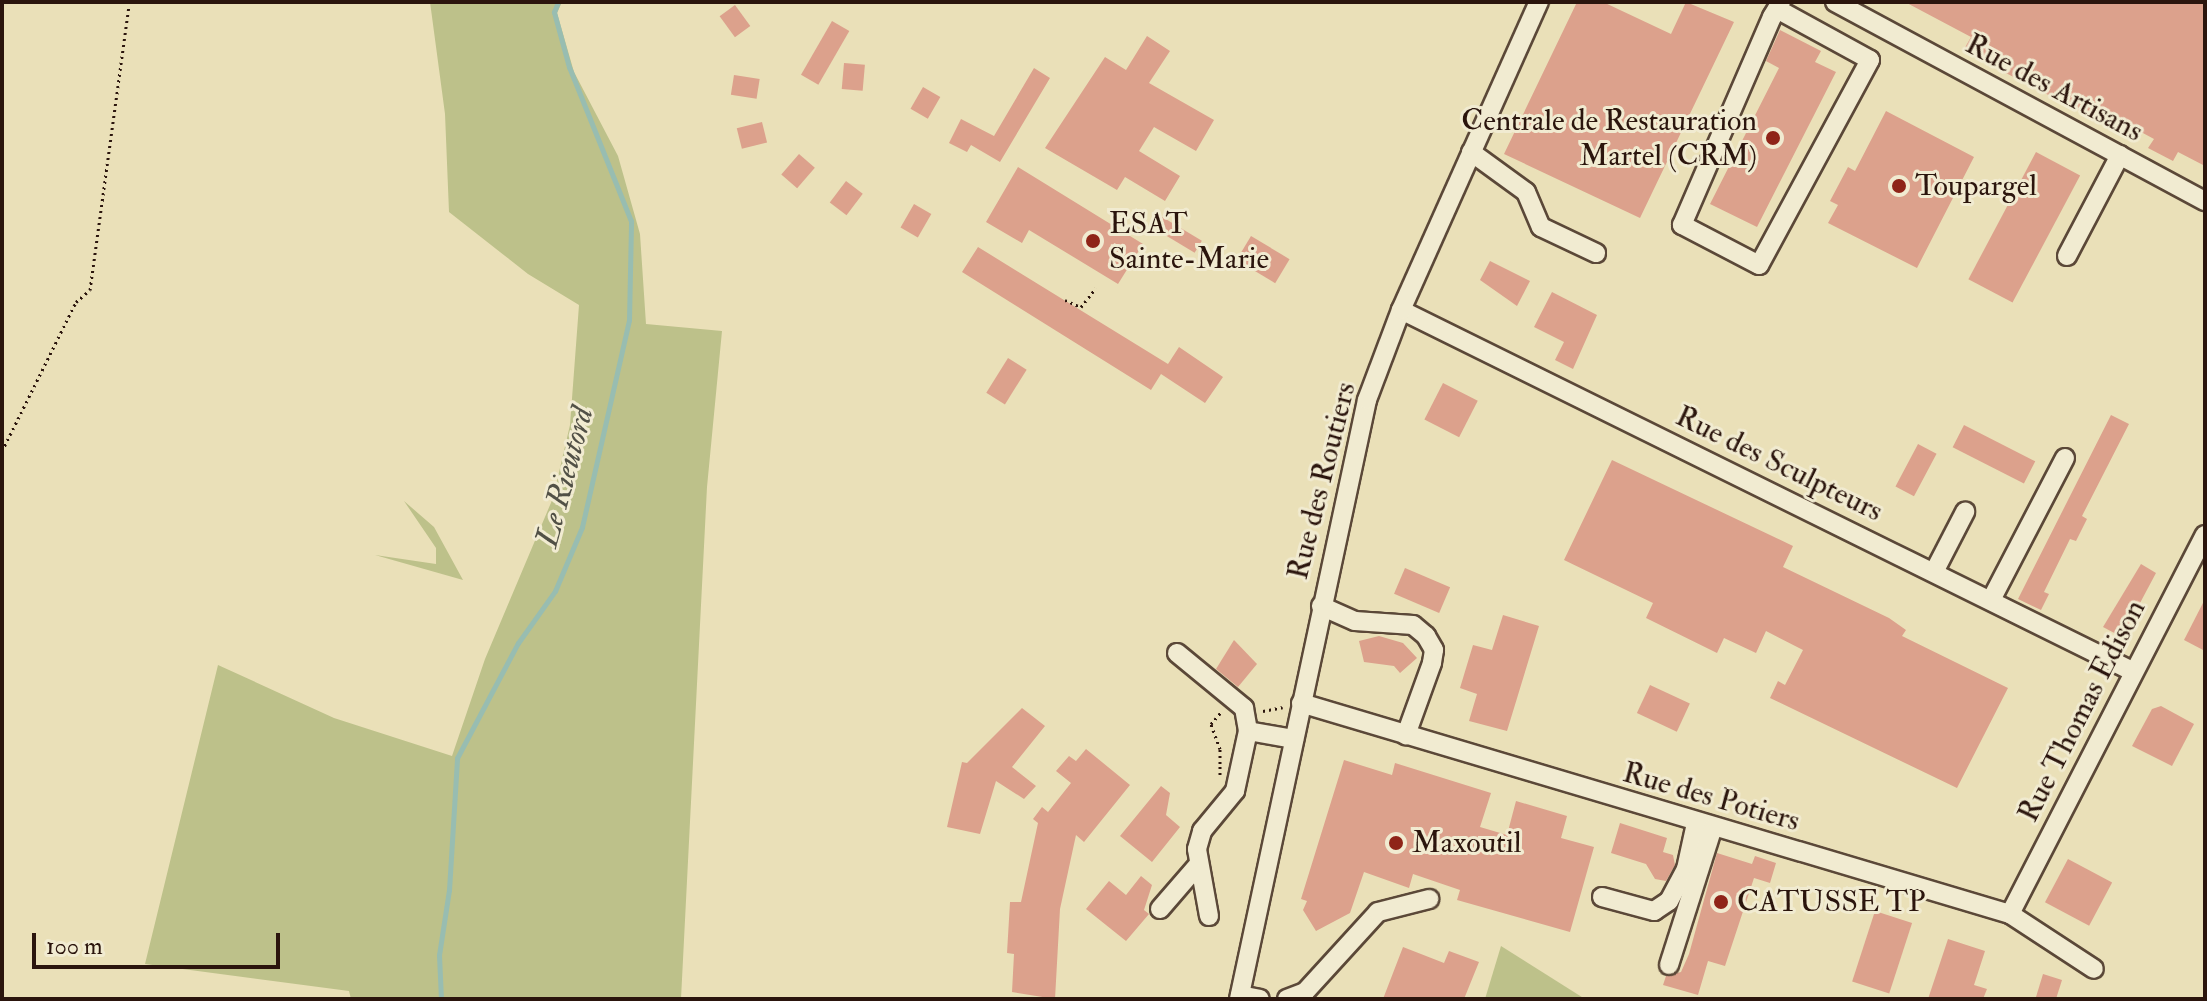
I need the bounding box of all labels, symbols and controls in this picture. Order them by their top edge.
street label: Rue des Artisans [1959,26,2149,150]
place label: Centrale de Restauration Martel (CRM) [1461,103,1757,174]
marker: Centrale de Restauration Martel (CRM) [1764,129,1782,147]
place label: Toupargel [1915,168,2037,204]
marker: Toupargel [1890,177,1908,195]
place label: ESAT Sainte-Marie [1109,206,1269,276]
marker: ESAT Sainte-Marie [1084,232,1102,250]
street label: Rue des Routiers [1280,379,1364,583]
street label: Rue des Sculpteurs [1670,398,1888,530]
water label: Le Rieutord [528,403,602,551]
street label: Rue Thomas Edison [2010,594,2154,828]
street label: Rue des Potiers [1618,755,1804,839]
place label: Maxoutil [1412,825,1521,861]
marker: Maxoutil [1387,834,1405,852]
place label: CATUSSE TP [1737,884,1926,920]
marker: CATUSSE TP [1712,893,1730,911]
scale bar [36,917,284,967]
text: 100 m [46,931,103,962]

